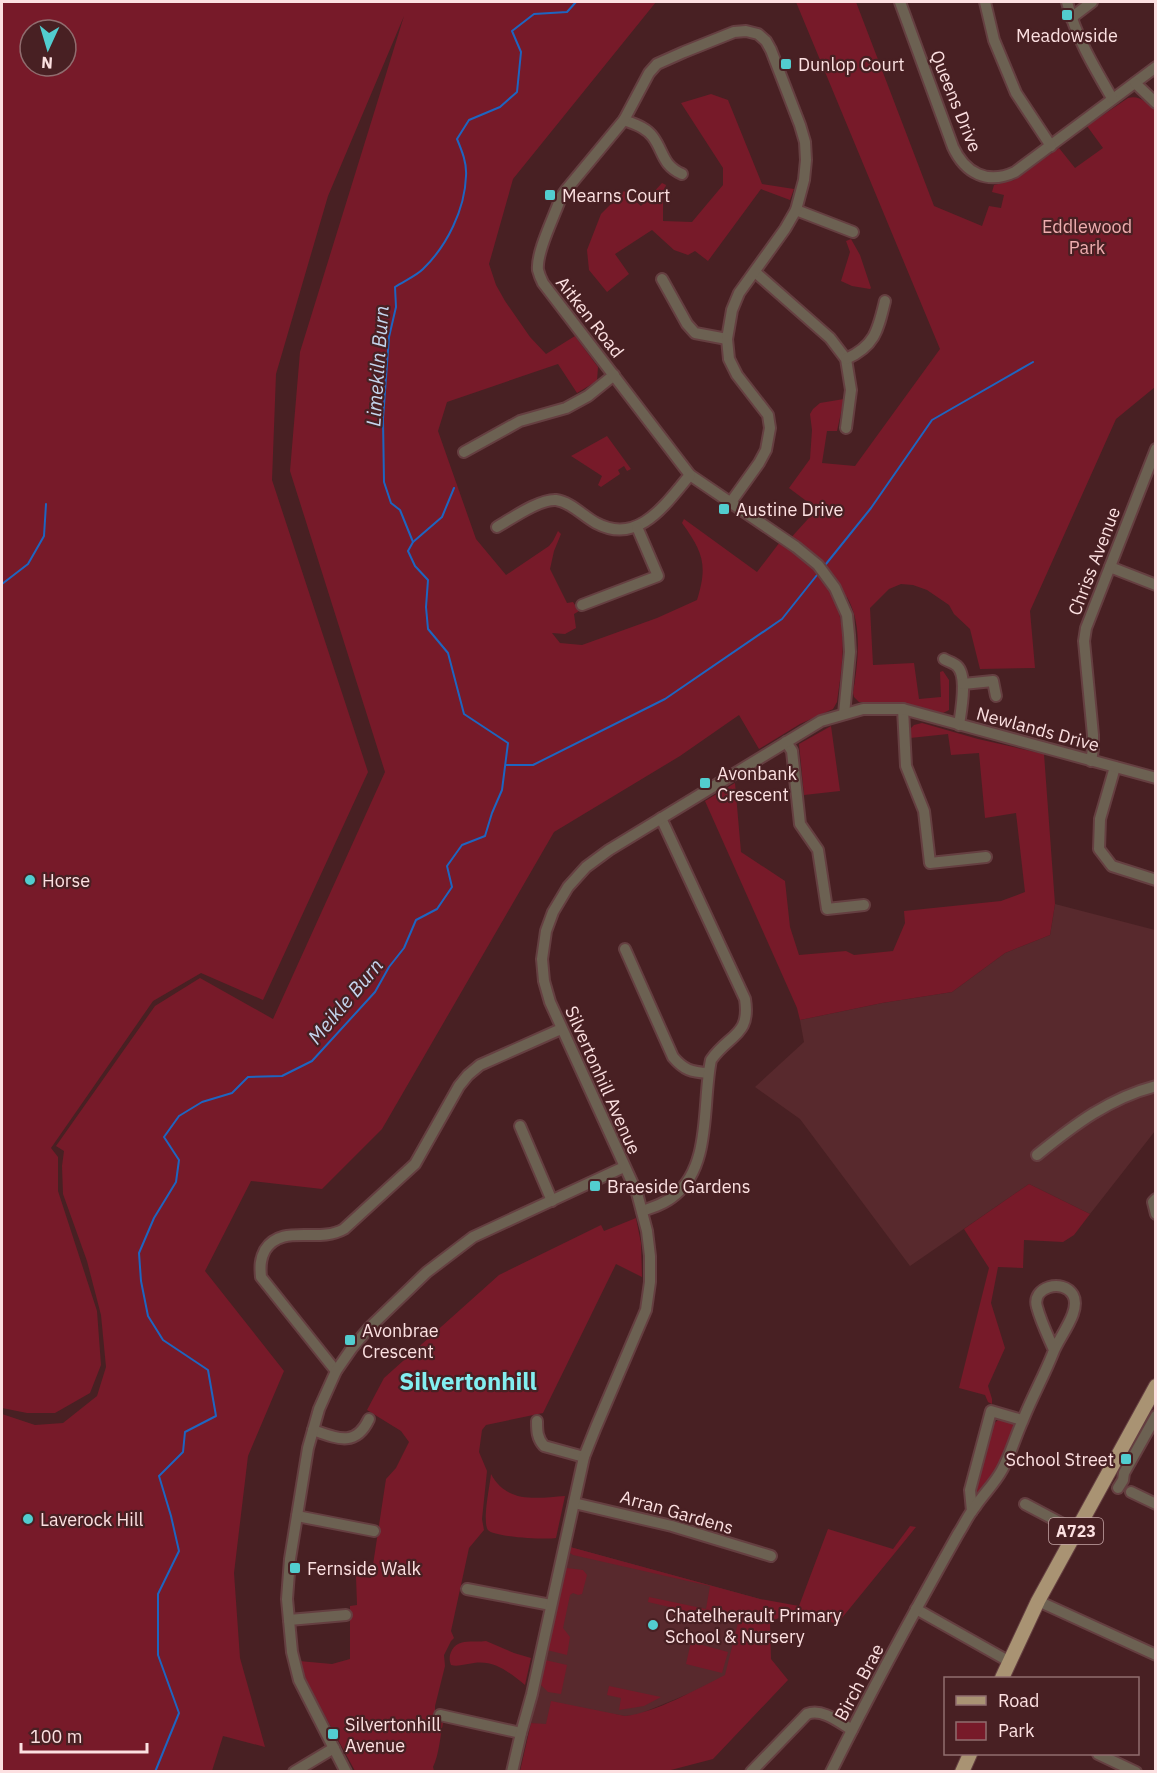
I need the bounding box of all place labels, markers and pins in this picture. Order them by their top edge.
marker: Meadowside [1060,8,1074,22]
place label: Meadowside [1016,24,1118,47]
place label: Dunlop Court [798,53,905,76]
marker: Dunlop Court [779,57,793,71]
place label: Mearns Court [562,184,670,207]
marker: Mearns Court [543,188,557,202]
place label: Austine Drive [736,498,843,521]
marker: Austine Drive [717,502,731,516]
place label: Avonbank Crescent [717,762,797,806]
marker: Avonbank Crescent [698,776,712,790]
place label: Horse [42,869,90,892]
marker: Horse [23,873,37,887]
place label: Braeside Gardens [607,1175,751,1198]
marker: Braeside Gardens [588,1179,602,1193]
place label: Avonbrae Crescent [362,1319,439,1363]
marker: Avonbrae Crescent [343,1333,357,1347]
place label: School Street [1006,1448,1114,1471]
marker: School Street [1119,1452,1133,1466]
place label: Laverock Hill [40,1508,143,1531]
marker: Laverock Hill [21,1512,35,1526]
place label: Fernside Walk [307,1557,422,1580]
marker: Fernside Walk [288,1561,302,1575]
place label: Chatelherault Primary School & Nursery [665,1604,842,1648]
marker: Chatelherault Primary School & Nursery [646,1618,660,1632]
place label: Silvertonhill Avenue [345,1713,441,1757]
marker: Silvertonhill Avenue [326,1727,340,1741]

